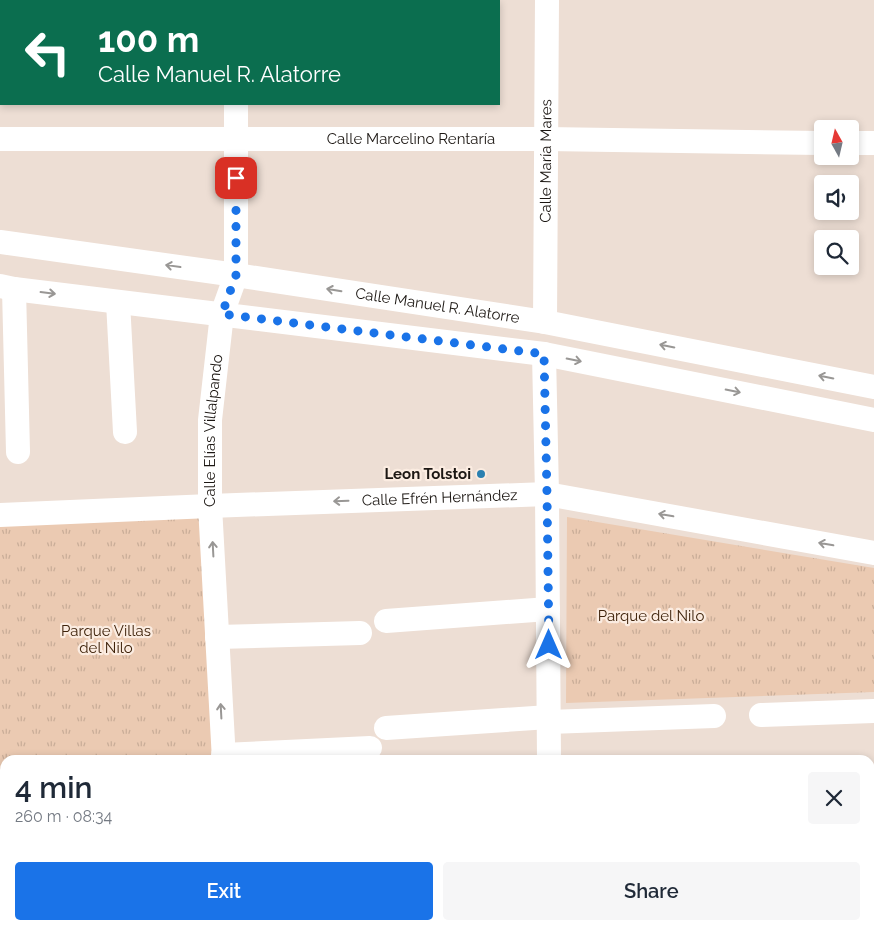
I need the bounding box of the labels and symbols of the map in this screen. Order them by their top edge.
street label: Calle María Mares [537,99,555,223]
north arrow [814,120,859,165]
street label: Calle Marcelino Rentaría [327,130,495,148]
pin [215,157,257,199]
one-way arrow [166,261,182,271]
street label: Calle Manuel R. Alatorre [354,284,521,327]
one-way arrow [326,285,342,295]
one-way arrow [40,288,56,298]
one-way arrow [659,341,675,350]
street label: Calle Elías Villalpando [201,353,226,507]
one-way arrow [565,355,581,365]
one-way arrow [819,372,835,382]
one-way arrow [725,387,741,397]
place label: Leon Tolstoi [384,465,471,483]
marker: Leon Tolstoi [475,468,487,480]
street label: Calle Efrén Hernández [361,486,518,510]
one-way arrow [333,496,350,506]
one-way arrow [658,510,674,520]
one-way arrow [818,539,834,548]
one-way arrow [208,541,217,557]
park label: Parque del Nilo [598,607,704,625]
position arrow [522,618,574,670]
park label: Parque Villas del Nilo [61,622,151,657]
one-way arrow [217,704,226,720]

